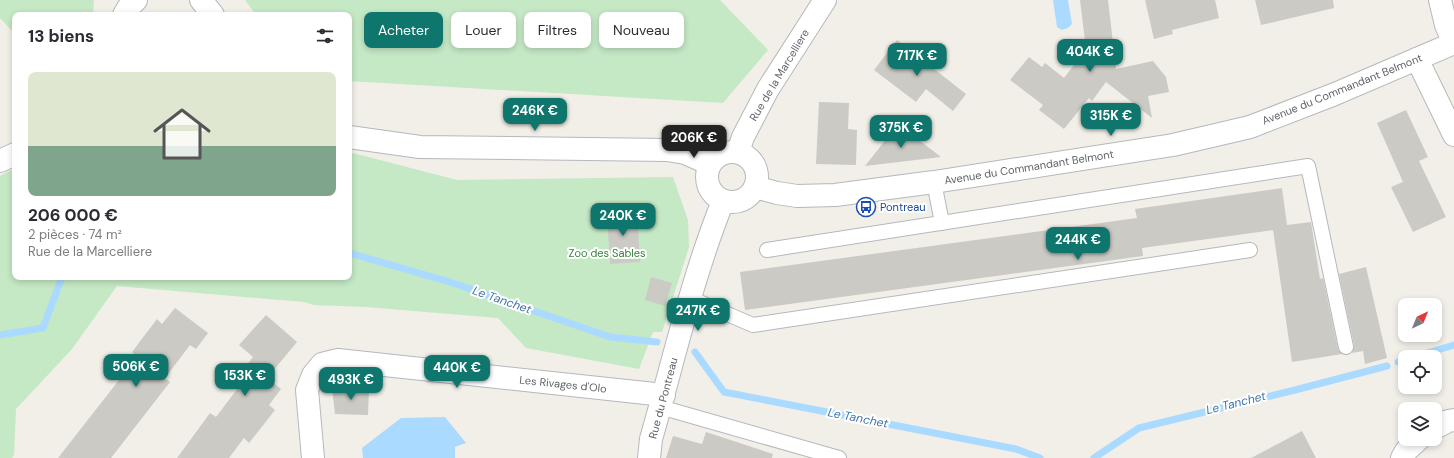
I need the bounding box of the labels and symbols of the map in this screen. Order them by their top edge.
street label: Rue de la Marcelliere [746,26,812,124]
pin: 404K € [1057,39,1123,73]
pin: 717K € [884,43,950,77]
street label: Avenue du Commandant Belmont [1260,50,1424,128]
pin: 246K € [502,98,568,132]
pin: 315K € [1078,103,1144,137]
pin: 375K € [868,115,934,149]
pin: 206K € [661,125,727,159]
street label: Avenue du Commandant Belmont [943,147,1115,187]
bus stop icon: Pontreau [855,196,877,218]
place label: Pontreau [880,200,926,214]
pin: 240K € [590,203,656,237]
pin: 244K € [1045,227,1111,261]
park label: Zoo des Sables [569,246,646,260]
water label: Le Tanchet [471,283,534,318]
pin: 247K € [665,298,731,332]
north arrow [1398,298,1442,342]
pin: 506K € [103,354,169,388]
pin: 440K € [424,355,490,389]
street label: Rue du Pontreau [645,356,681,440]
pin: 153K € [212,363,278,397]
pin: 493K € [318,367,384,401]
street label: Les Rivages d'Olo [519,372,607,396]
water label: Le Tanchet [1204,388,1268,418]
water label: Le Tanchet [827,404,890,432]

